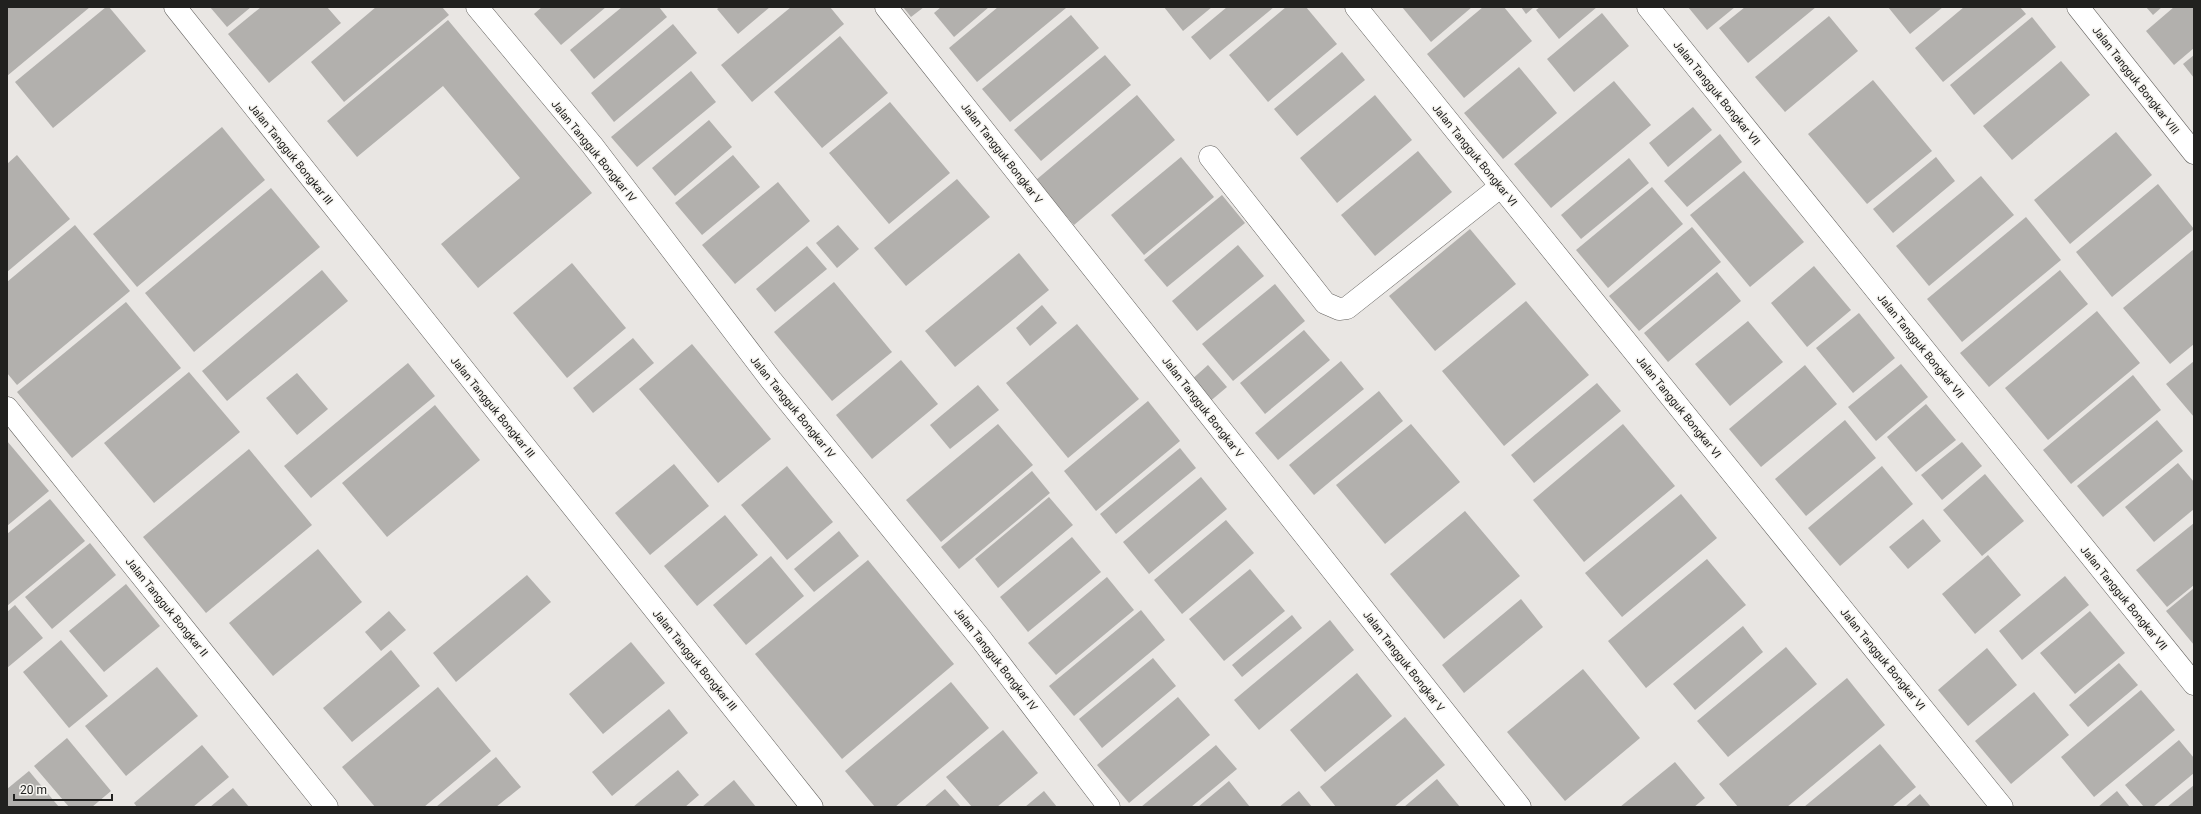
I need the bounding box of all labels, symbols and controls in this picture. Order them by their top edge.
street label: Jalan Tangguk Bongkar VIII [2089,24,2182,137]
street label: Jalan Tangguk Bongkar VII [1671,39,1763,148]
street label: Jalan Tangguk Bongkar IV [548,98,639,205]
street label: Jalan Tangguk Bongkar V [958,100,1045,206]
street label: Jalan Tangguk Bongkar III [246,101,335,208]
street label: Jalan Tangguk Bongkar VI [1429,102,1520,209]
street label: Jalan Tangguk Bongkar VII [1875,292,1967,401]
street label: Jalan Tangguk Bongkar III [448,354,537,461]
street label: Jalan Tangguk Bongkar IV [747,354,838,461]
street label: Jalan Tangguk Bongkar V [1159,354,1246,460]
street label: Jalan Tangguk Bongkar VI [1633,354,1724,461]
street label: Jalan Tangguk Bongkar VII [2078,544,2170,653]
street label: Jalan Tangguk Bongkar II [123,555,210,659]
street label: Jalan Tangguk Bongkar IV [951,605,1040,714]
street label: Jalan Tangguk Bongkar VI [1837,606,1928,713]
street label: Jalan Tangguk Bongkar III [650,607,739,714]
street label: Jalan Tangguk Bongkar V [1360,608,1447,714]
scale bar [14,776,112,802]
text: 20 m [20,783,47,797]

